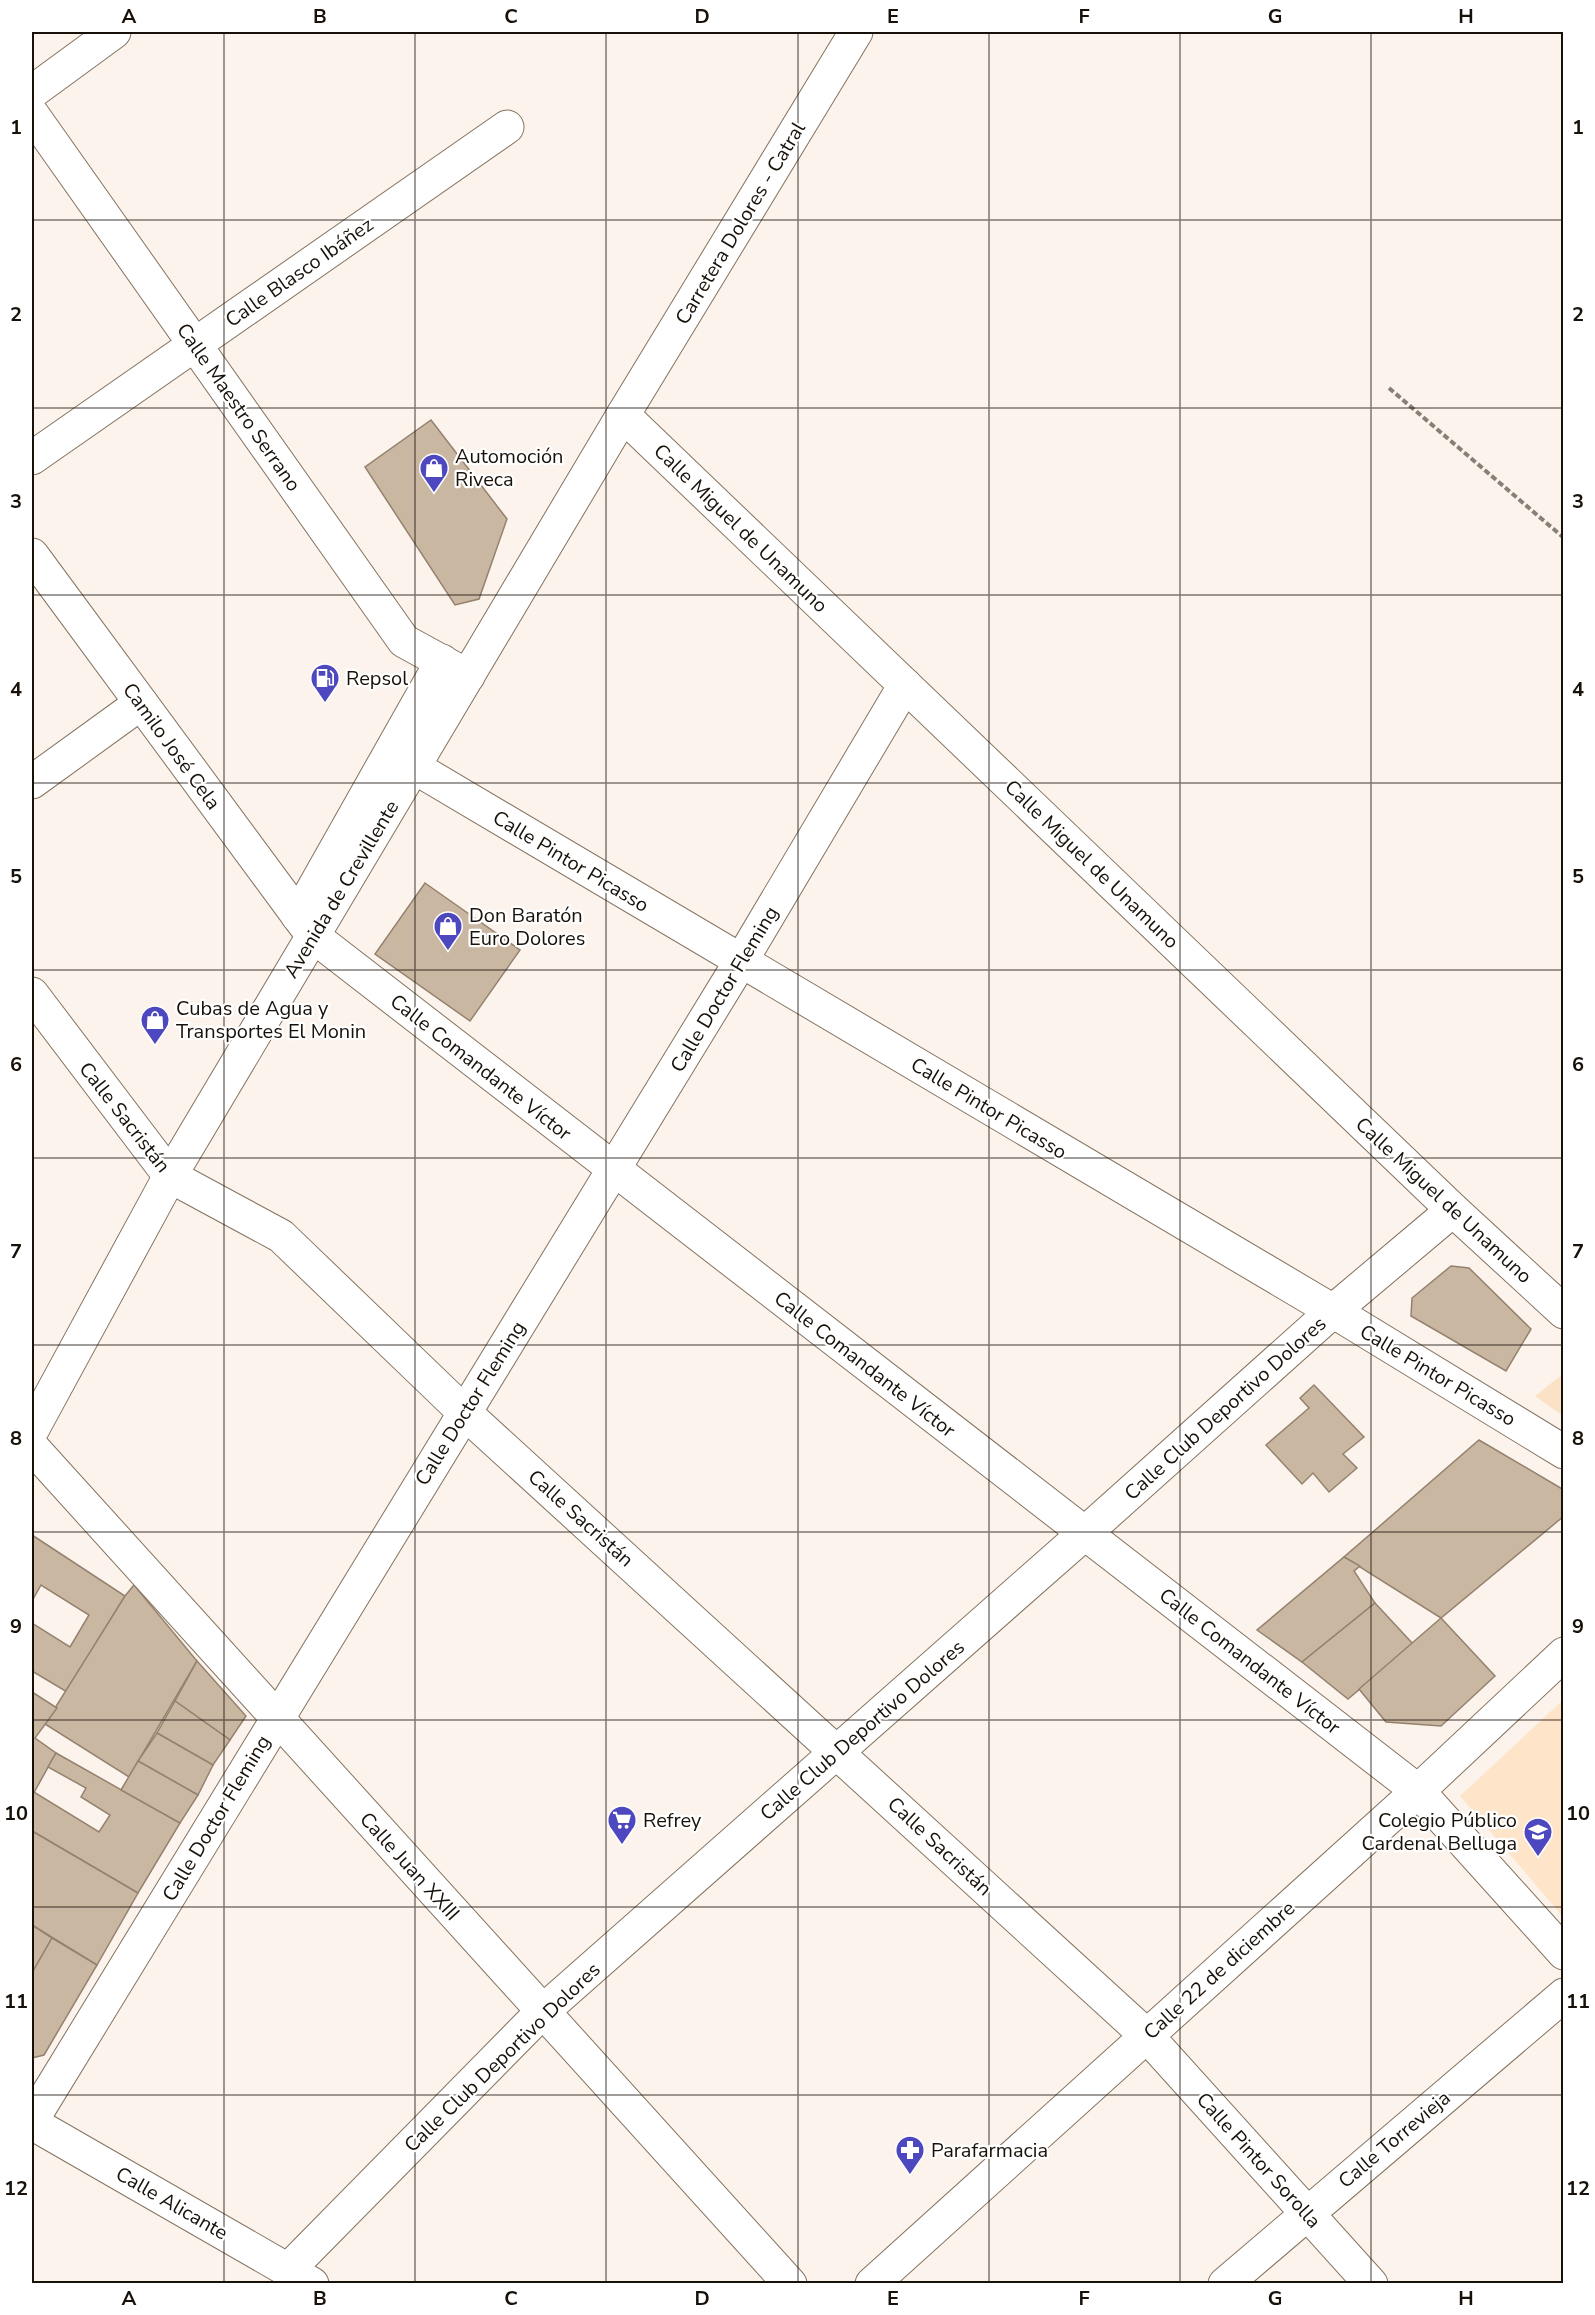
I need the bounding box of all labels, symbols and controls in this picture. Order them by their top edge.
text: A [122,3,137,30]
text: B [313,3,327,30]
text: C [504,3,518,30]
text: D [694,3,710,30]
text: E [887,3,899,30]
text: F [1078,3,1090,30]
text: G [1268,3,1282,30]
text: H [1458,3,1474,30]
text: 1 [10,114,22,141]
text: 1 [1572,114,1584,141]
street label: Carretera Dolores - Catral [669,117,812,330]
street label: Calle Blasco Ibáñez [220,211,379,334]
text: 2 [10,301,22,328]
text: 2 [1572,301,1584,328]
street label: Calle Maestro Serrano [170,318,307,497]
street label: Calle Miguel de Unamuno [648,438,834,619]
place label: Automoción Riveca [455,443,563,493]
shop icon: Automoción Riveca [418,452,450,494]
text: 3 [10,488,22,515]
text: 3 [1572,488,1584,515]
fuel station icon: Repsol [309,662,341,704]
place label: Repsol [346,665,408,692]
text: 4 [10,676,22,703]
text: 4 [1572,676,1584,703]
street label: Camilo José Cela [116,677,227,815]
street label: Calle Miguel de Unamuno [999,774,1185,955]
street label: Avenida de Crevillente [278,795,405,983]
street label: Calle Pintor Picasso [488,804,654,919]
text: 5 [10,863,22,890]
text: 5 [1572,863,1584,890]
street label: Calle Doctor Fleming [664,901,785,1077]
place label: Don Baratón Euro Dolores [469,902,585,952]
shop icon: Don Baratón Euro Dolores [432,910,464,952]
street label: Calle Comandante Víctor [384,988,577,1147]
place label: Cubas de Agua y Transportes El Monin [176,995,366,1045]
shop icon: Cubas de Agua y Transportes El Monin [139,1004,171,1046]
text: 6 [10,1051,22,1078]
street label: Calle Pintor Picasso [906,1051,1072,1166]
text: 6 [1572,1051,1584,1078]
street label: Calle Sacristán [73,1056,176,1178]
street label: Calle Miguel de Unamuno [1349,1111,1538,1289]
text: 7 [10,1238,22,1265]
text: 7 [1572,1238,1584,1265]
street label: Calle Comandante Víctor [768,1285,961,1444]
street label: Calle Club Deportivo Dolores [1119,1310,1332,1506]
street label: Calle Doctor Fleming [409,1316,532,1491]
street label: Calle Pintor Picasso [1355,1318,1521,1433]
text: 8 [10,1425,22,1452]
text: 8 [1572,1425,1584,1452]
street label: Calle Sacristán [522,1464,639,1573]
street label: Calle Comandante Víctor [1153,1582,1346,1741]
text: 9 [10,1613,22,1640]
text: 9 [1572,1613,1584,1640]
street label: Calle Club Deportivo Dolores [754,1634,970,1827]
street label: Calle Doctor Fleming [156,1730,277,1906]
street label: Calle Sacristán [882,1791,998,1902]
text: 10 [4,1800,28,1827]
text: 10 [1566,1800,1590,1827]
supermarket icon: Refrey [606,1804,638,1846]
street label: Calle Juan XXIII [354,1806,466,1926]
place label: Refrey [643,1807,702,1834]
place label: Colegio Público Cardenal Belluga [1361,1807,1517,1857]
school or university icon: Colegio Público Cardenal Belluga [1522,1816,1554,1858]
street label: Calle 22 de diciembre [1138,1895,1301,2046]
street label: Calle Club Deportivo Dolores [398,1956,606,2158]
text: 11 [4,1988,28,2015]
text: 11 [1566,1988,1590,2015]
street label: Calle Torrevieja [1333,2085,1456,2194]
street label: Calle Pintor Sorolla [1190,2087,1327,2234]
pharmacy icon: Parafarmacia [894,2134,926,2176]
place label: Parafarmacia [931,2137,1048,2164]
street label: Calle Alicante [111,2160,233,2246]
text: 12 [4,2175,28,2202]
text: 12 [1566,2175,1590,2202]
text: A [122,2285,137,2312]
text: B [313,2285,327,2312]
text: C [504,2285,518,2312]
text: D [694,2285,710,2312]
text: E [887,2285,899,2312]
text: F [1078,2285,1090,2312]
text: G [1268,2285,1282,2312]
text: H [1458,2285,1474,2312]

